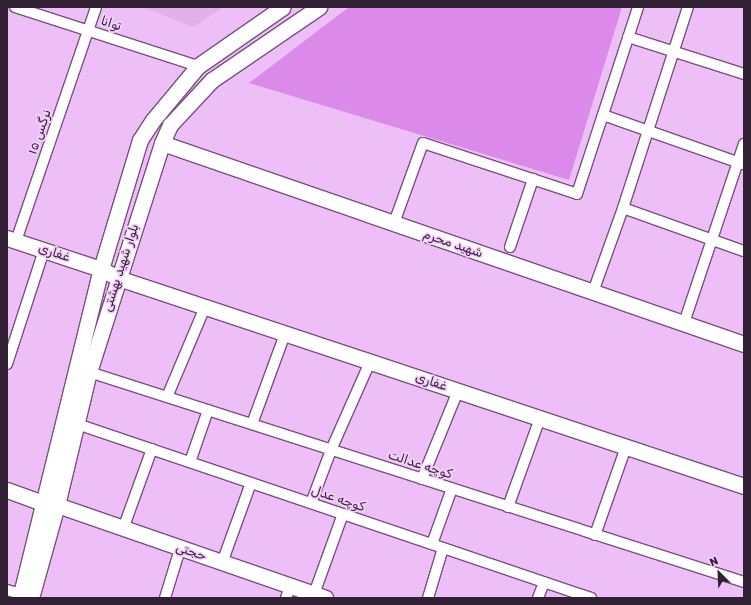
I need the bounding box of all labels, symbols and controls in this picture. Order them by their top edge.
street label: توانا [99,13,123,35]
street label: نرگس ۱۵ [25,107,55,157]
street label: بلوار شهید بهشتی [99,222,143,314]
street label: شهید محرم [421,227,485,261]
street label: غفاری [36,241,72,265]
street label: غفاری [413,370,449,394]
street label: کوچه عدالت [386,447,454,483]
street label: کوچه عدل [309,483,367,515]
street label: حجتی [174,540,208,564]
north arrow [699,553,739,593]
text: N [708,554,720,569]

